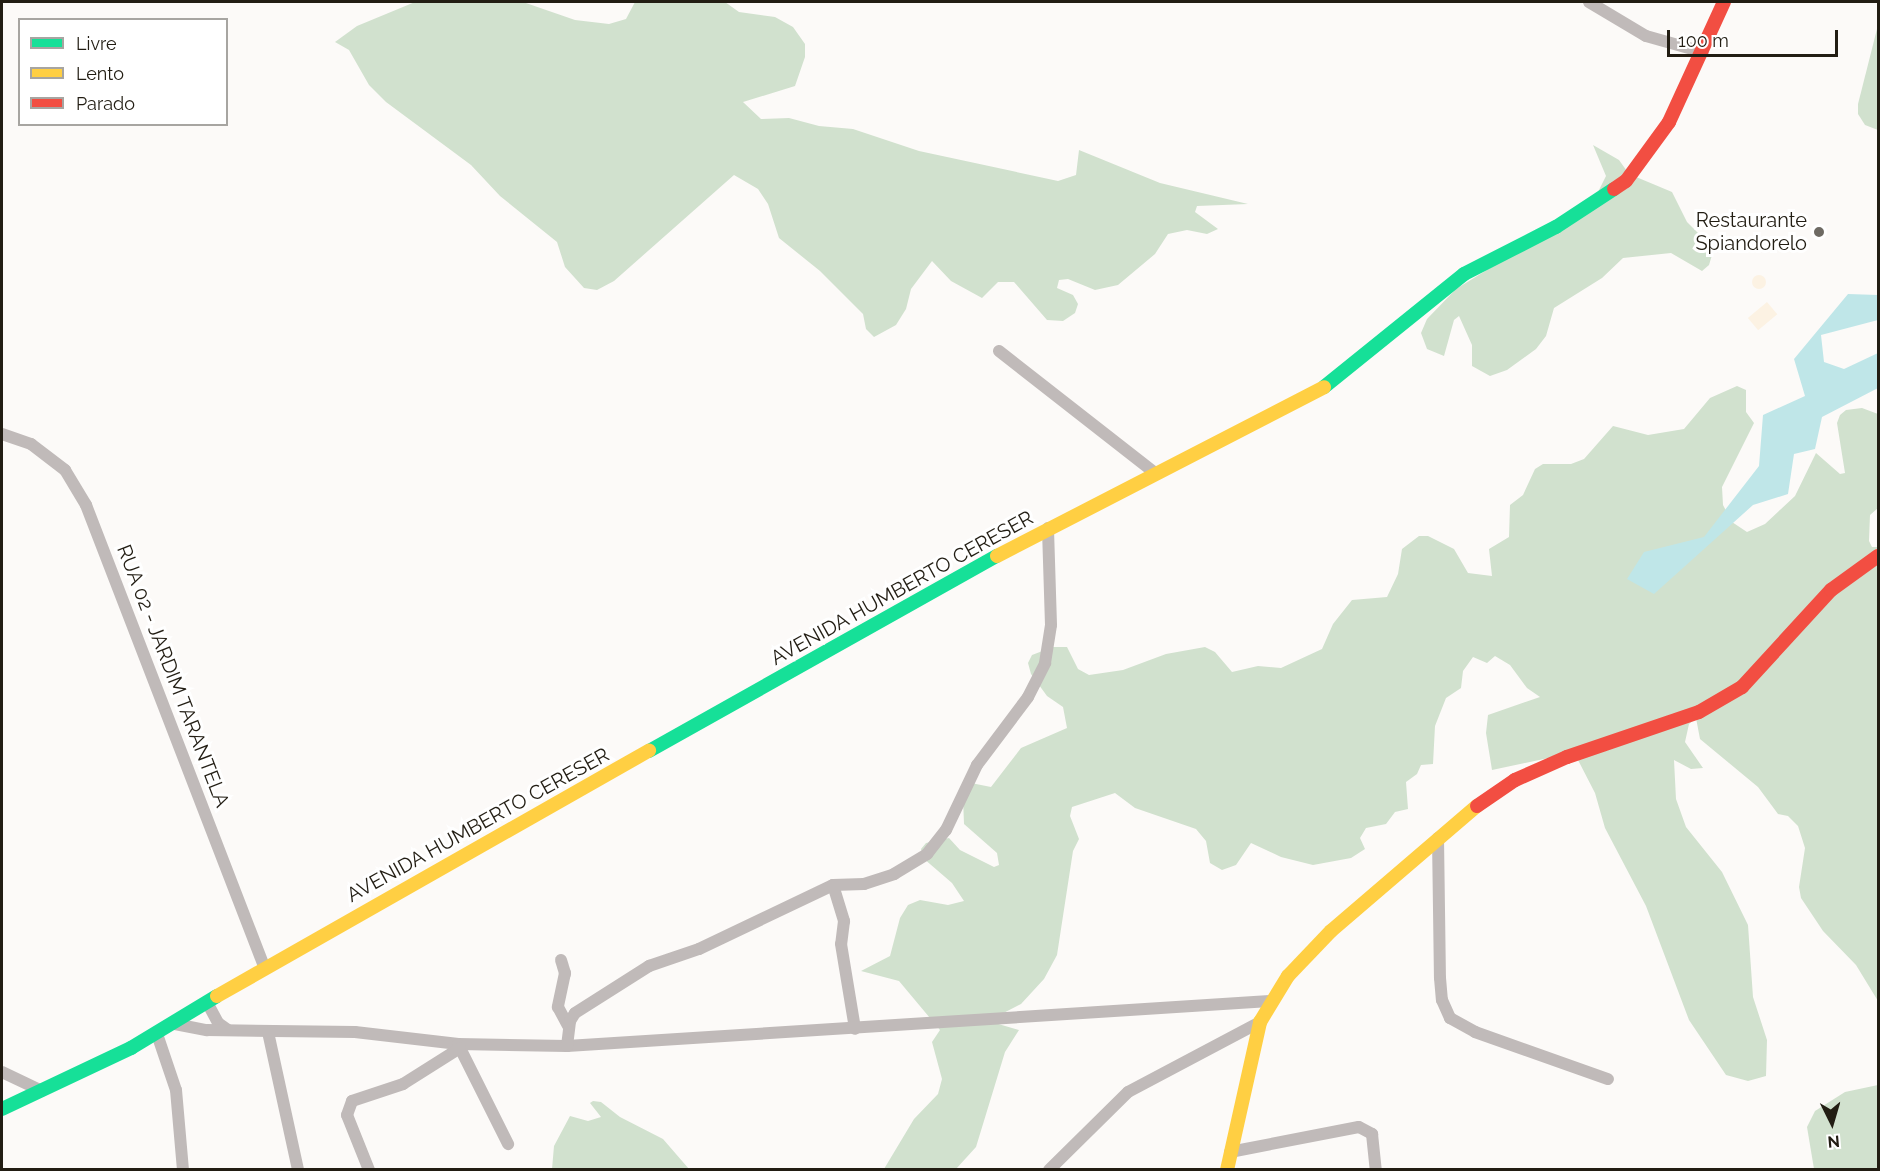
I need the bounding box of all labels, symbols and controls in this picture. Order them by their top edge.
legend [18,18,228,126]
scale bar [1670,18,1841,56]
text: 100 m [1678,30,1729,51]
text: Livre [76,33,117,54]
text: Lento [76,63,124,84]
text: Parado [76,93,135,114]
place label: Restaurante Spiandorelo [1695,208,1807,255]
marker: Restaurante Spiandorelo [1812,225,1826,239]
street label: AVENIDA HUMBERTO CERESER [766,506,1038,670]
street label: RUA 02 - JARDIM TARANTELA [111,540,235,812]
street label: AVENIDA HUMBERTO CERESER [342,743,614,907]
north arrow [1802,1093,1862,1153]
text: N [1827,1131,1841,1151]

